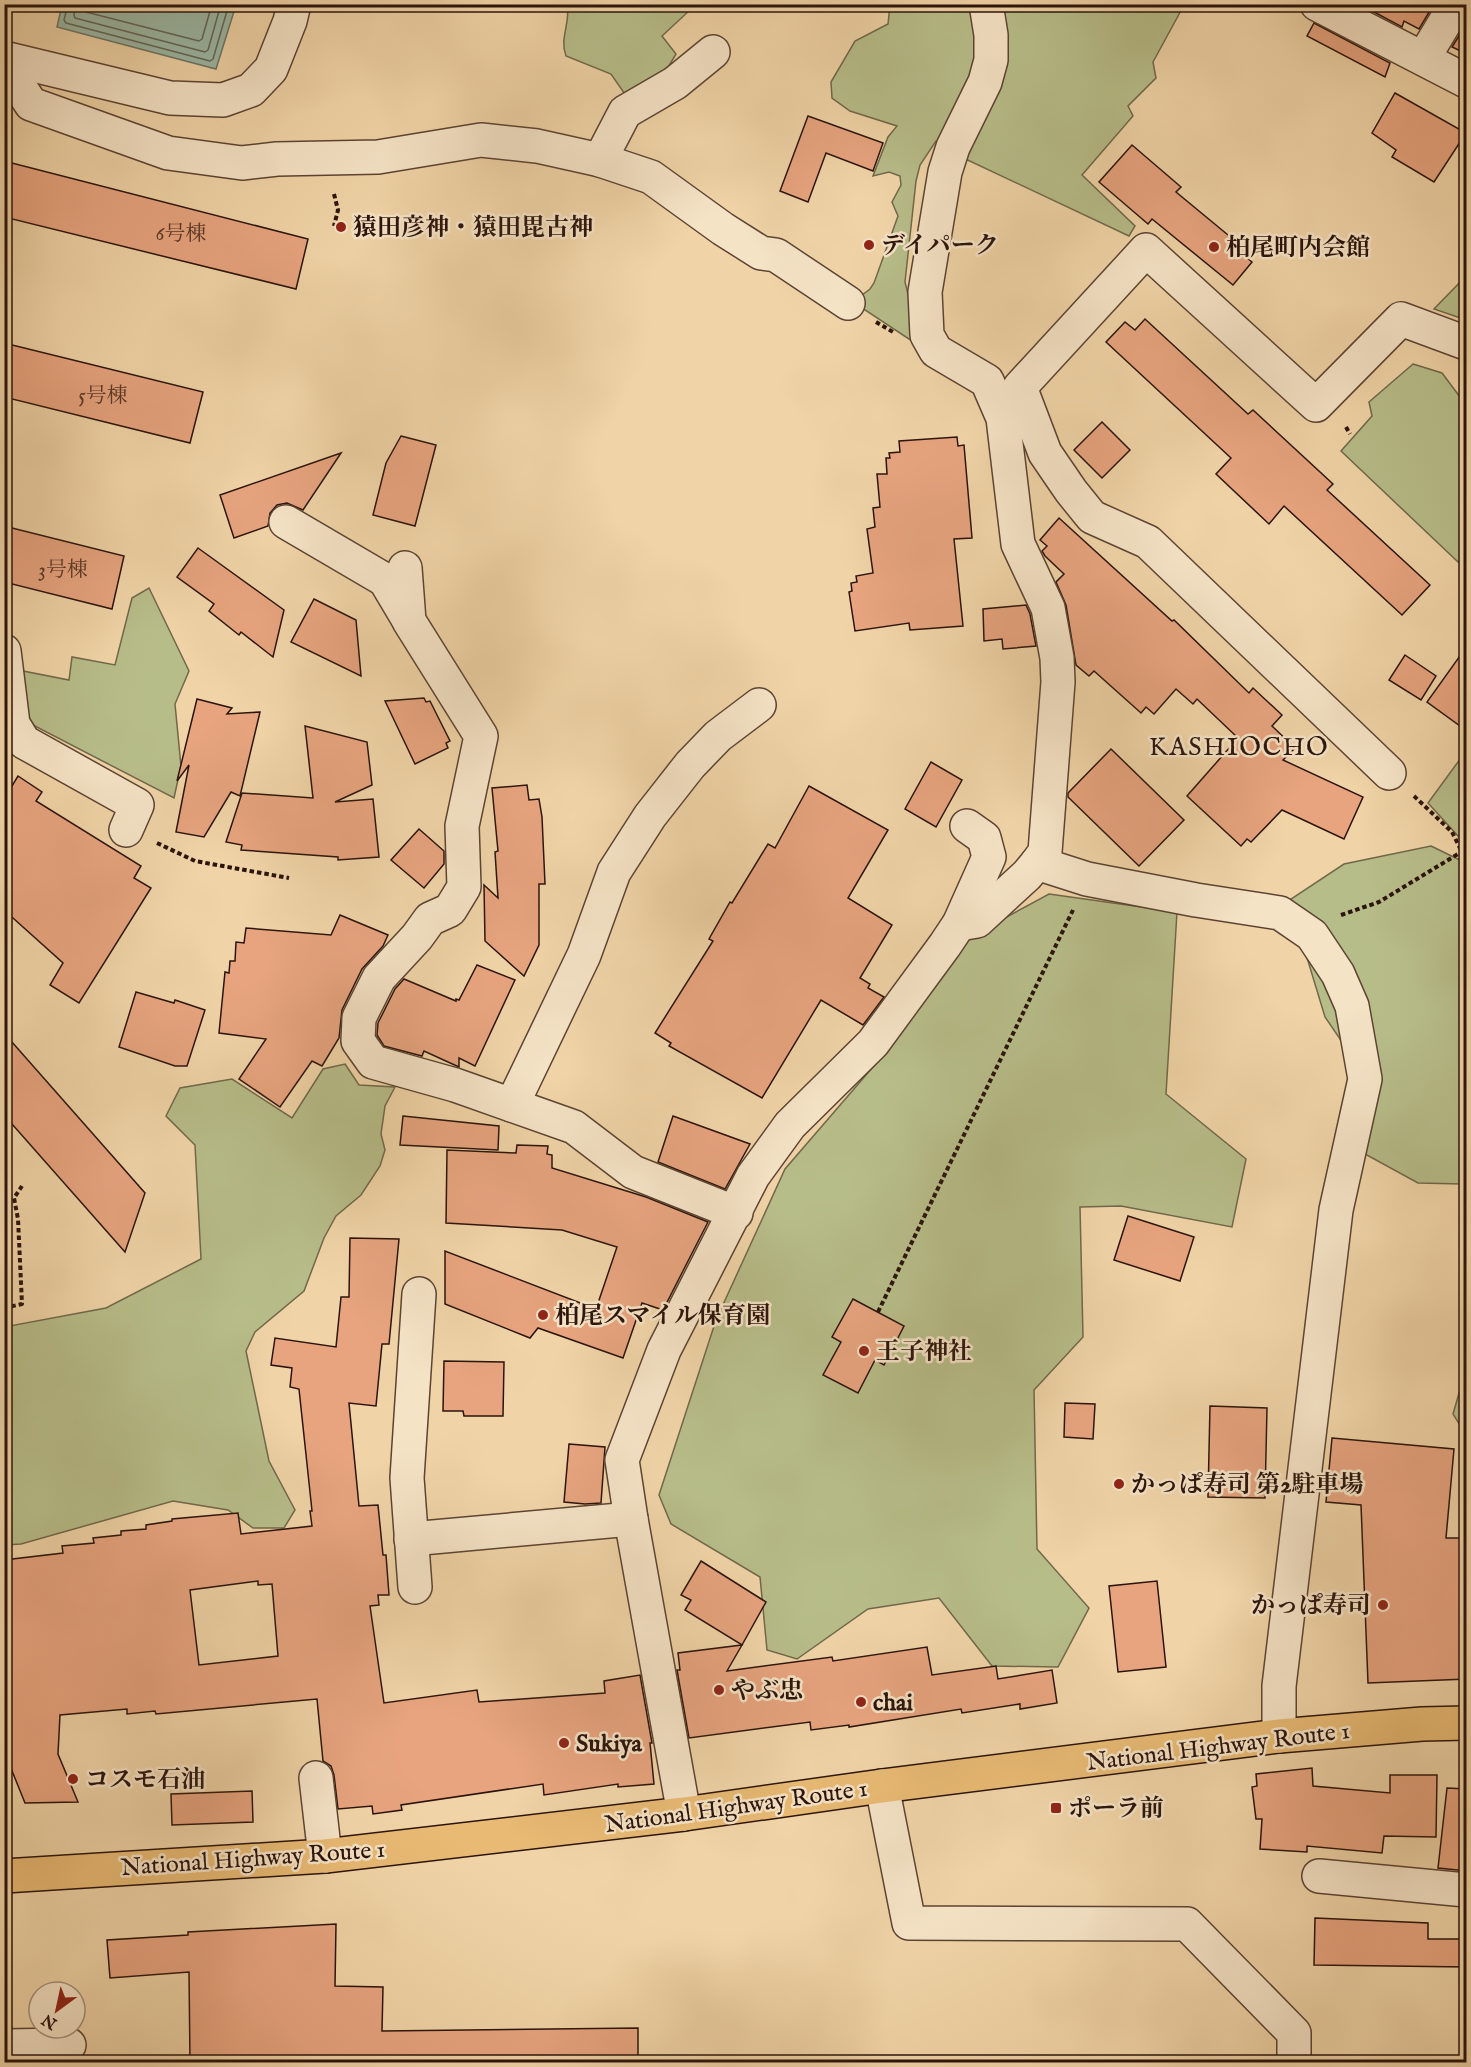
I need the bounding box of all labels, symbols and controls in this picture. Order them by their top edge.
place label: 猿田彦神・猿田毘古神 [353,213,593,244]
marker: 猿田彦神・猿田毘古神 [334,220,348,234]
house number: 6号棟 [156,221,206,248]
place label: デイパーク [881,231,999,262]
place label: 柏尾町内会館 [1226,233,1370,264]
marker: デイパーク [862,238,876,252]
marker: 柏尾町内会館 [1207,240,1221,254]
house number: 5号棟 [78,383,128,410]
house number: 3号棟 [38,557,88,584]
district label: KASHIOCHO [1149,731,1329,764]
place label: 柏尾スマイル保育園 [555,1301,770,1332]
marker: 柏尾スマイル保育園 [536,1308,550,1322]
place label: 王子神社 [876,1337,972,1368]
marker: 王子神社 [857,1344,871,1358]
place label: かっぱ寿司 第2駐車場 [1131,1470,1364,1501]
marker: かっぱ寿司 第2駐車場 [1112,1477,1126,1491]
place label: かっぱ寿司 [1251,1591,1371,1622]
marker: かっぱ寿司 [1376,1598,1390,1612]
place label: やぶ忠 [731,1676,803,1707]
marker: やぶ忠 [712,1683,726,1697]
place label: chai [873,1688,913,1719]
marker: chai [854,1695,868,1709]
street label: National Highway Route 1 [1085,1716,1352,1779]
place label: Sukiya [576,1729,643,1760]
marker: Sukiya [557,1736,571,1750]
place label: コスモ石油 [85,1765,205,1796]
marker: コスモ石油 [66,1772,80,1786]
street label: National Highway Route 1 [603,1774,870,1841]
place label: ポーラ前 [1068,1794,1164,1825]
marker: ポーラ前 [1049,1801,1063,1815]
street label: National Highway Route 1 [120,1835,386,1884]
north arrow [27,1980,87,2040]
text: N [39,2009,62,2034]

